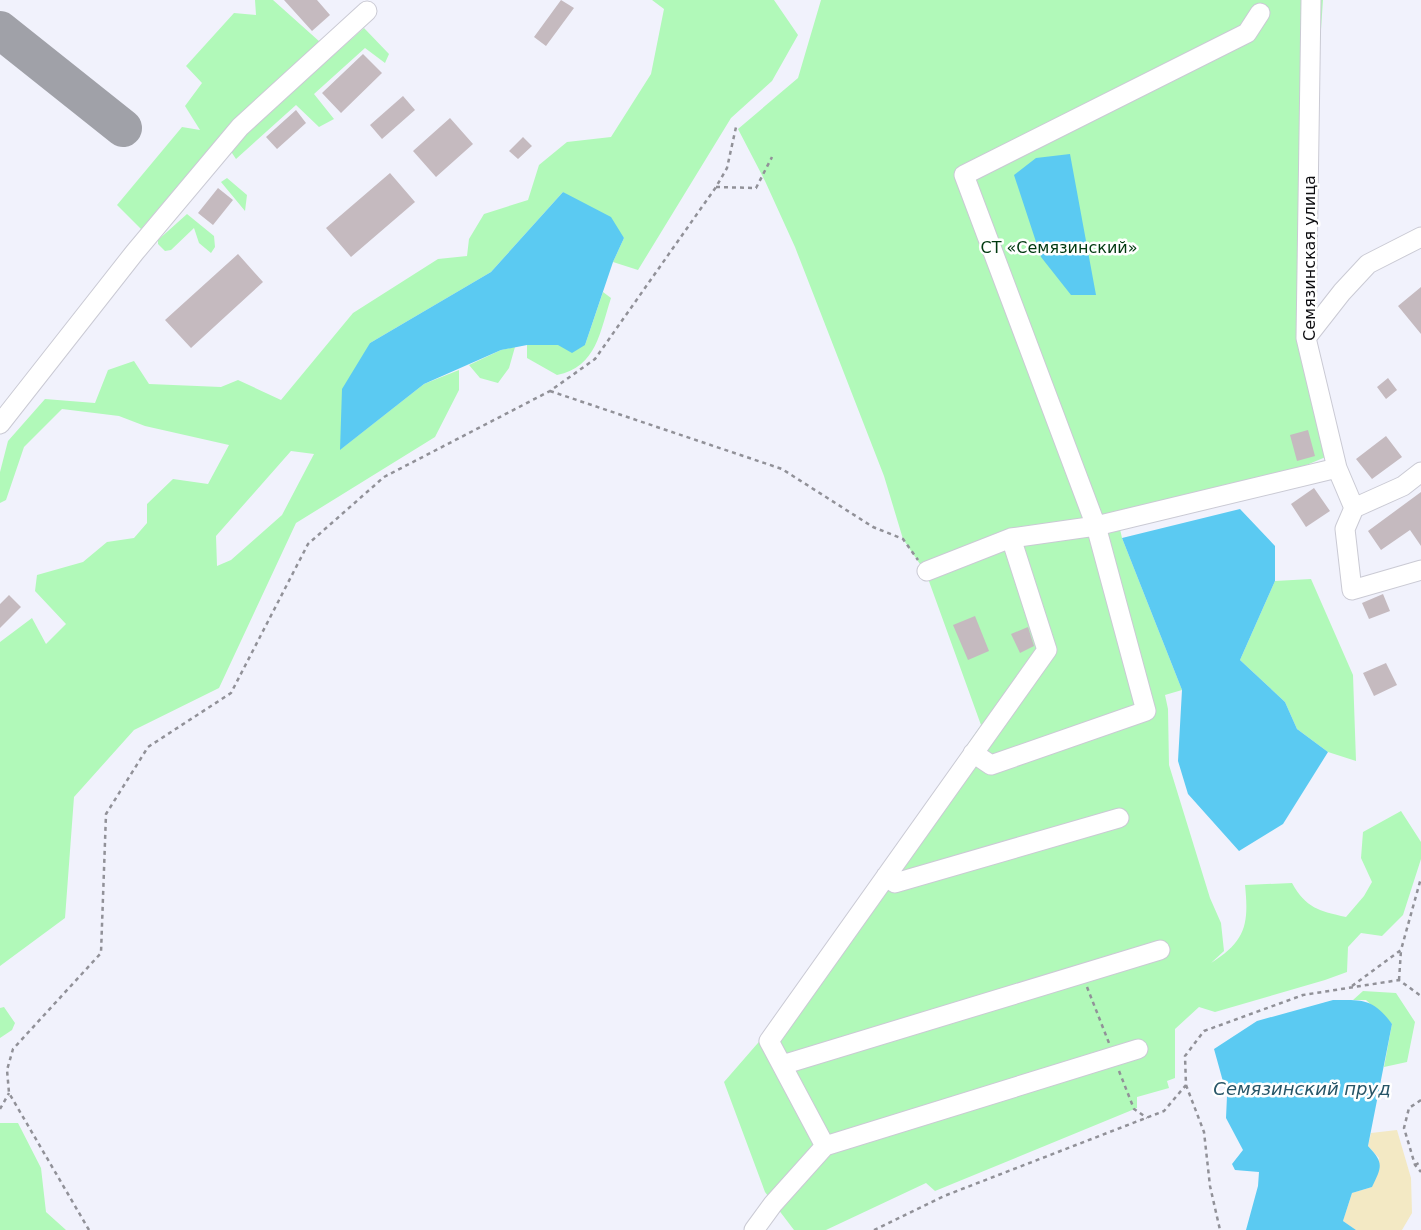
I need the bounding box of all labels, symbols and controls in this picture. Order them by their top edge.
street label: Семязинская улица [1300,175,1319,341]
park label: СТ «Семязинский» [981,238,1137,257]
water label: Семязинский пруд [1213,1078,1391,1099]

